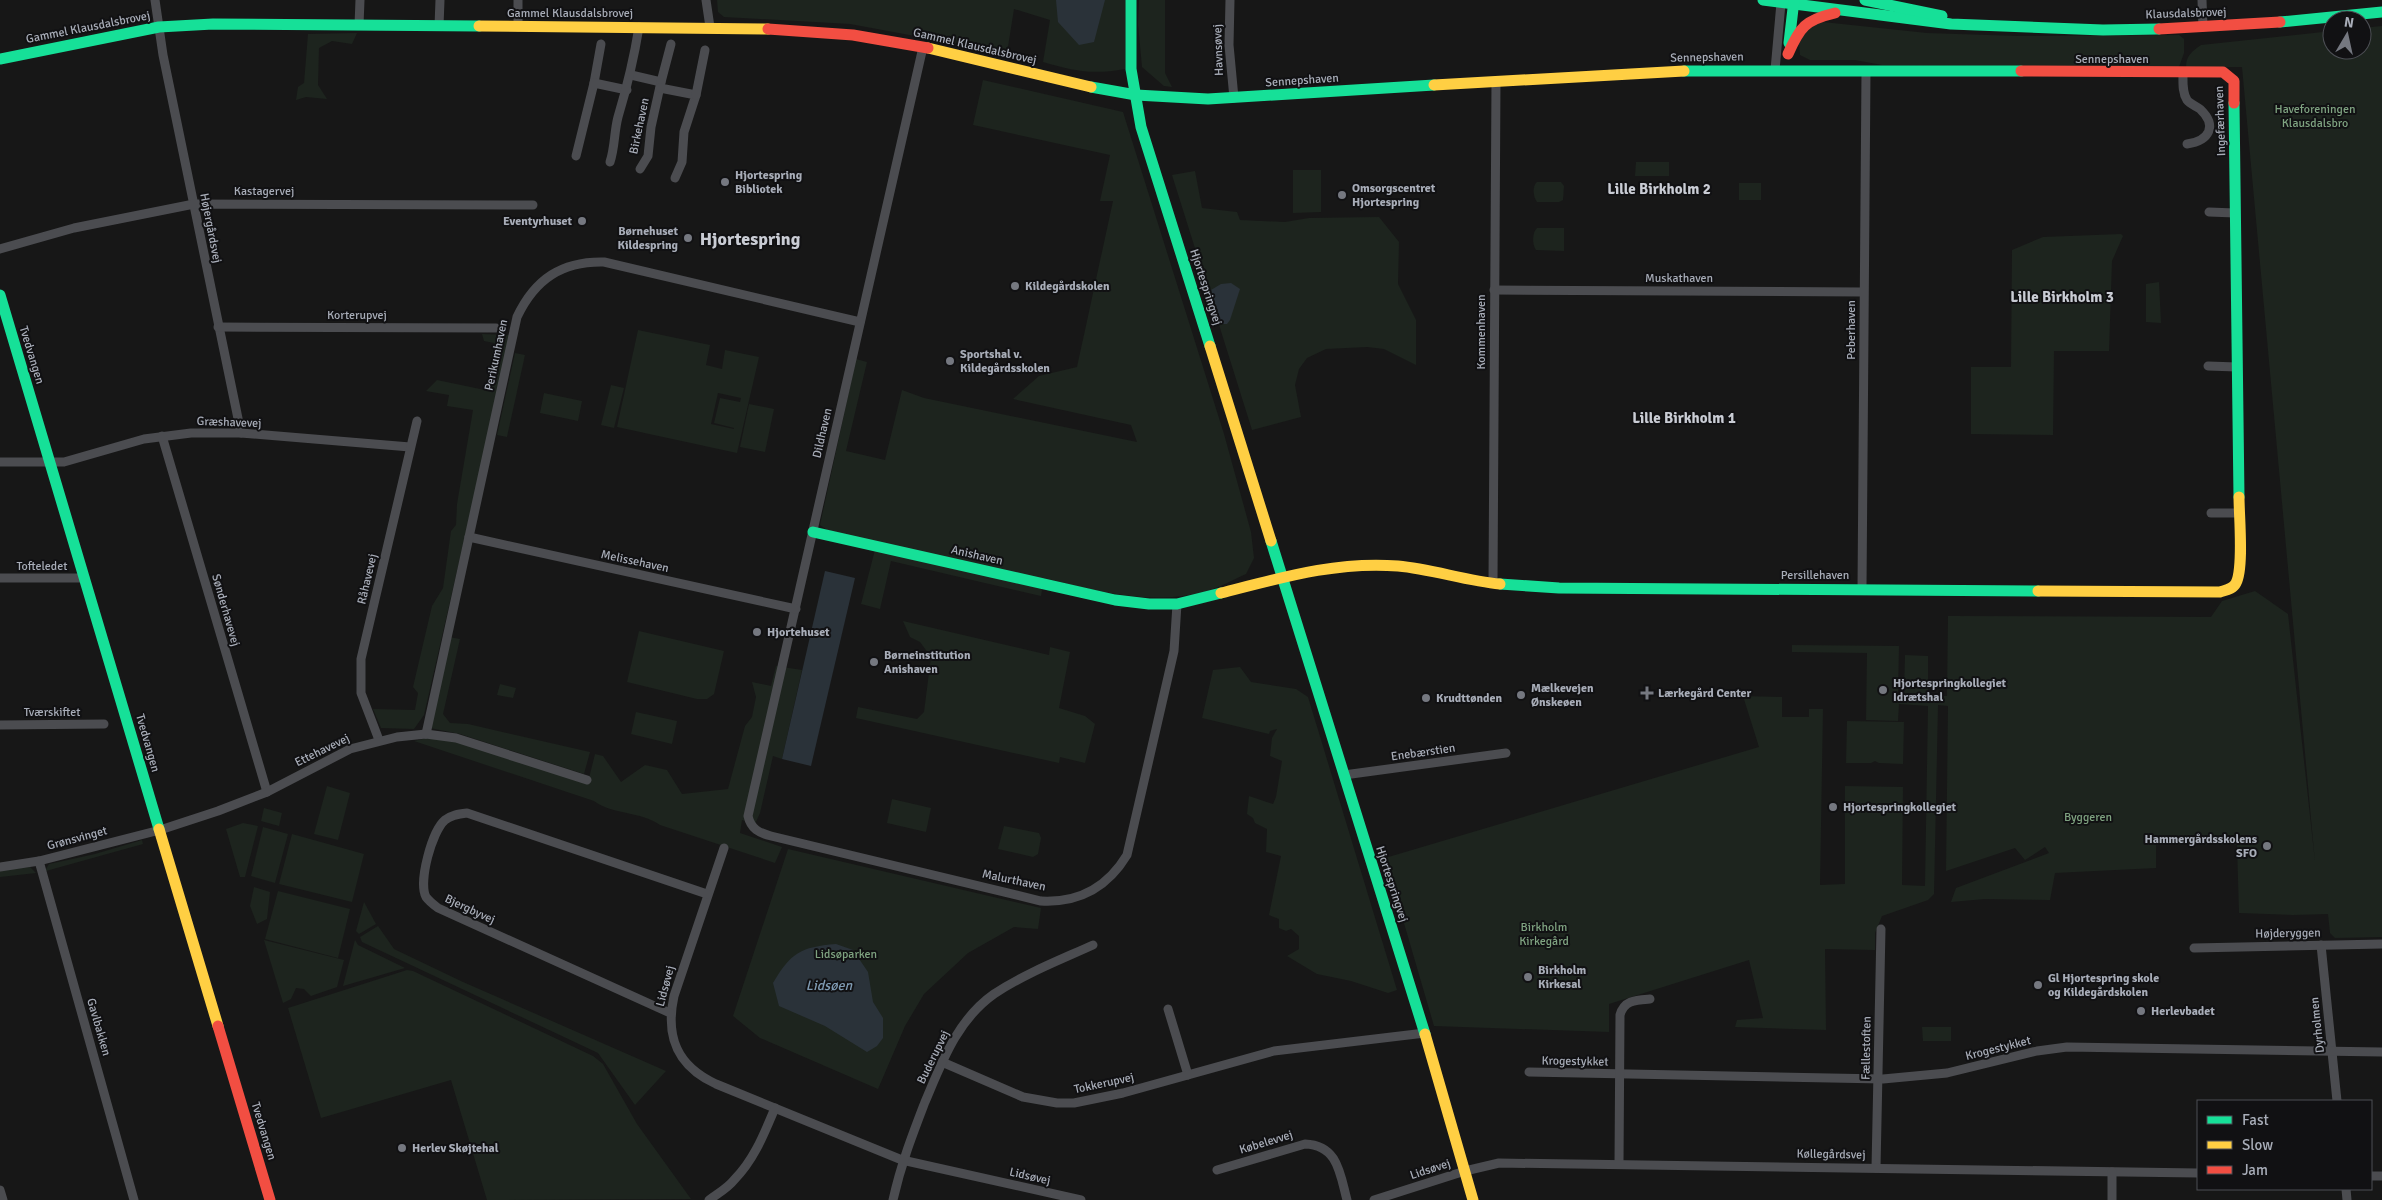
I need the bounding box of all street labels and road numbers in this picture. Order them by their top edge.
street label: Klausdalsbrovej [2145,5,2227,22]
street label: Gammel Klausdalsbrovej [507,6,633,21]
street label: Gammel Klausdalsbrovej [25,8,151,47]
street label: Havnsøvej [1210,24,1227,76]
street label: Gammel Klausdalsbrovej [912,25,1038,68]
street label: Sennepshaven [1670,49,1744,66]
street label: Sennepshaven [2075,52,2149,67]
street label: Sennepshaven [1265,70,1339,91]
street label: Ingefærhaven [2212,85,2229,156]
street label: Birkehaven [626,97,653,156]
street label: Kastagervej [234,184,294,199]
street label: Højergårdsvej [196,192,225,264]
street label: Hjortespringvej [1186,247,1225,327]
street label: Muskathaven [1645,271,1713,286]
street label: Kommenhaven [1474,294,1489,370]
street label: Peberhaven [1844,300,1859,360]
street label: Korterupvej [327,308,387,323]
street label: Perikumhaven [482,318,511,392]
street label: Tvedvangen [16,324,47,386]
street label: Dildhaven [809,407,836,460]
street label: Græshavevej [196,414,262,431]
street label: Anishaven [950,542,1004,569]
street label: Melissehaven [599,547,670,576]
street label: Råhavevej [354,552,381,606]
street label: Tofteledet [17,559,67,574]
street label: Persillehaven [1781,568,1849,583]
street label: Sønderhavevej [208,572,243,648]
street label: Tværskiftet [24,705,80,720]
street label: Tvedvangen [132,712,163,774]
street label: Ettehavevej [292,731,352,770]
street label: Enebærstien [1390,741,1456,764]
street label: Grønsvinget [45,823,109,854]
street label: Hjortespringvej [1372,844,1411,924]
street label: Malurthaven [981,866,1047,895]
street label: Bjergbyvej [442,891,497,928]
street label: Højderyggen [2255,925,2321,942]
street label: Lidsøvej [653,964,678,1008]
street label: Dyrholmen [2307,996,2328,1054]
street label: Gavlbakken [83,997,114,1058]
street label: Fællestoften [1858,1016,1875,1080]
street label: Buderupvej [914,1028,953,1087]
street label: Krogestykket [1964,1033,2032,1064]
street label: Krogestykket [1541,1053,1609,1070]
street label: Tokkerupvej [1073,1070,1135,1097]
street label: Tvedvangen [248,1100,279,1162]
street label: Købelevvej [1238,1127,1295,1158]
street label: Køllegårdsvej [1796,1146,1866,1163]
street label: Lidsøvej [1408,1156,1452,1183]
street label: Lidsøvej [1008,1164,1052,1188]

